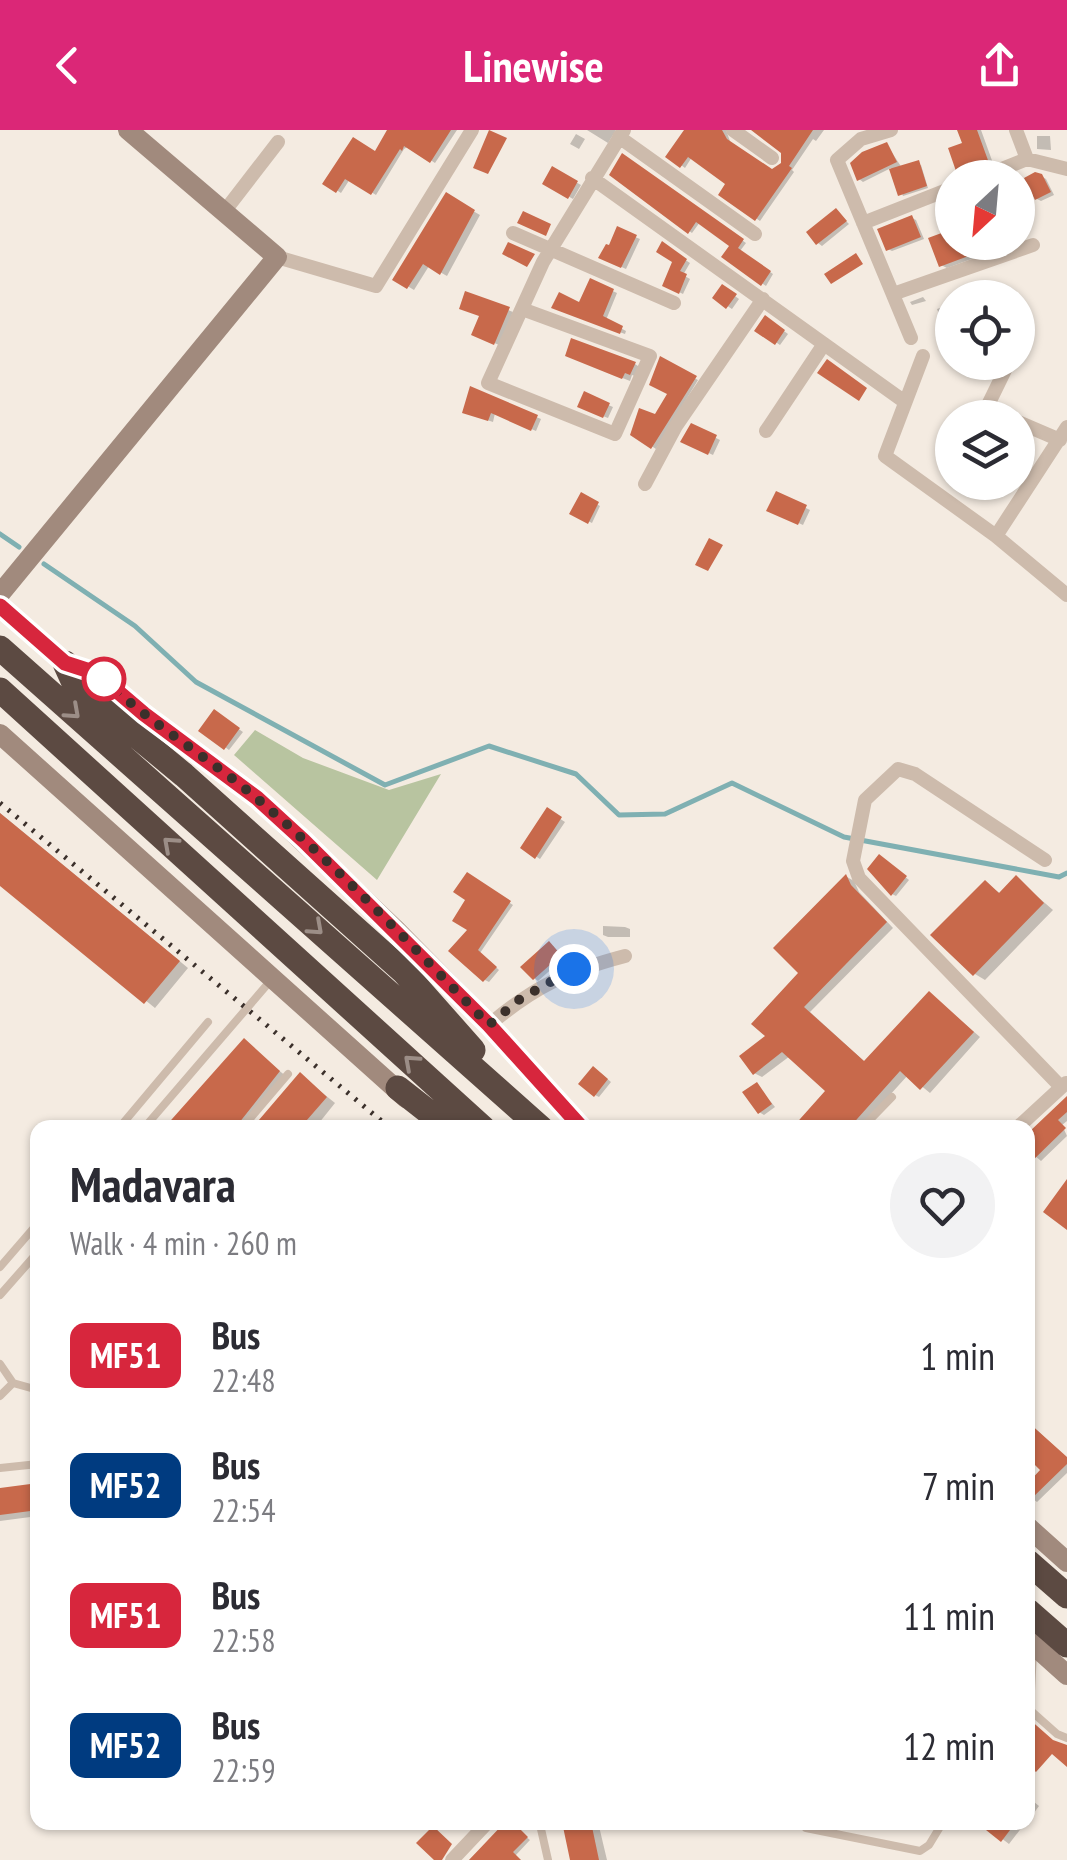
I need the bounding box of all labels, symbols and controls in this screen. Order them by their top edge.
text: Linewise [463,36,604,94]
icon: back [40,38,95,93]
icon: share [972,38,1027,93]
north arrow [935,160,1035,260]
map controls [935,160,1035,500]
button: locate [935,280,1035,380]
button: layers [935,400,1035,500]
unlabelled marker [83,658,125,700]
one-way arrow [61,701,80,719]
one-way arrow [163,838,182,856]
one-way arrow [304,916,323,934]
your location [549,944,599,994]
one-way arrow [404,1056,423,1074]
text: Madavara [70,1153,236,1215]
button: heart [890,1153,995,1258]
text: Walk · 4 min · 260 m [70,1222,297,1264]
text: Bus [211,1310,260,1359]
text: 1 min [920,1331,995,1380]
text: MF51 [90,1332,161,1378]
text: 22:48 [211,1359,276,1401]
text: Bus [211,1440,260,1489]
text: 7 min [922,1461,995,1510]
text: MF52 [90,1462,161,1508]
text: 22:54 [211,1489,276,1531]
text: Bus [211,1570,260,1619]
text: 11 min [903,1591,995,1640]
text: MF51 [90,1592,161,1638]
text: 22:58 [211,1619,276,1661]
text: Bus [211,1700,260,1749]
text: 12 min [903,1721,995,1770]
text: MF52 [90,1722,161,1768]
text: 22:59 [211,1749,276,1791]

